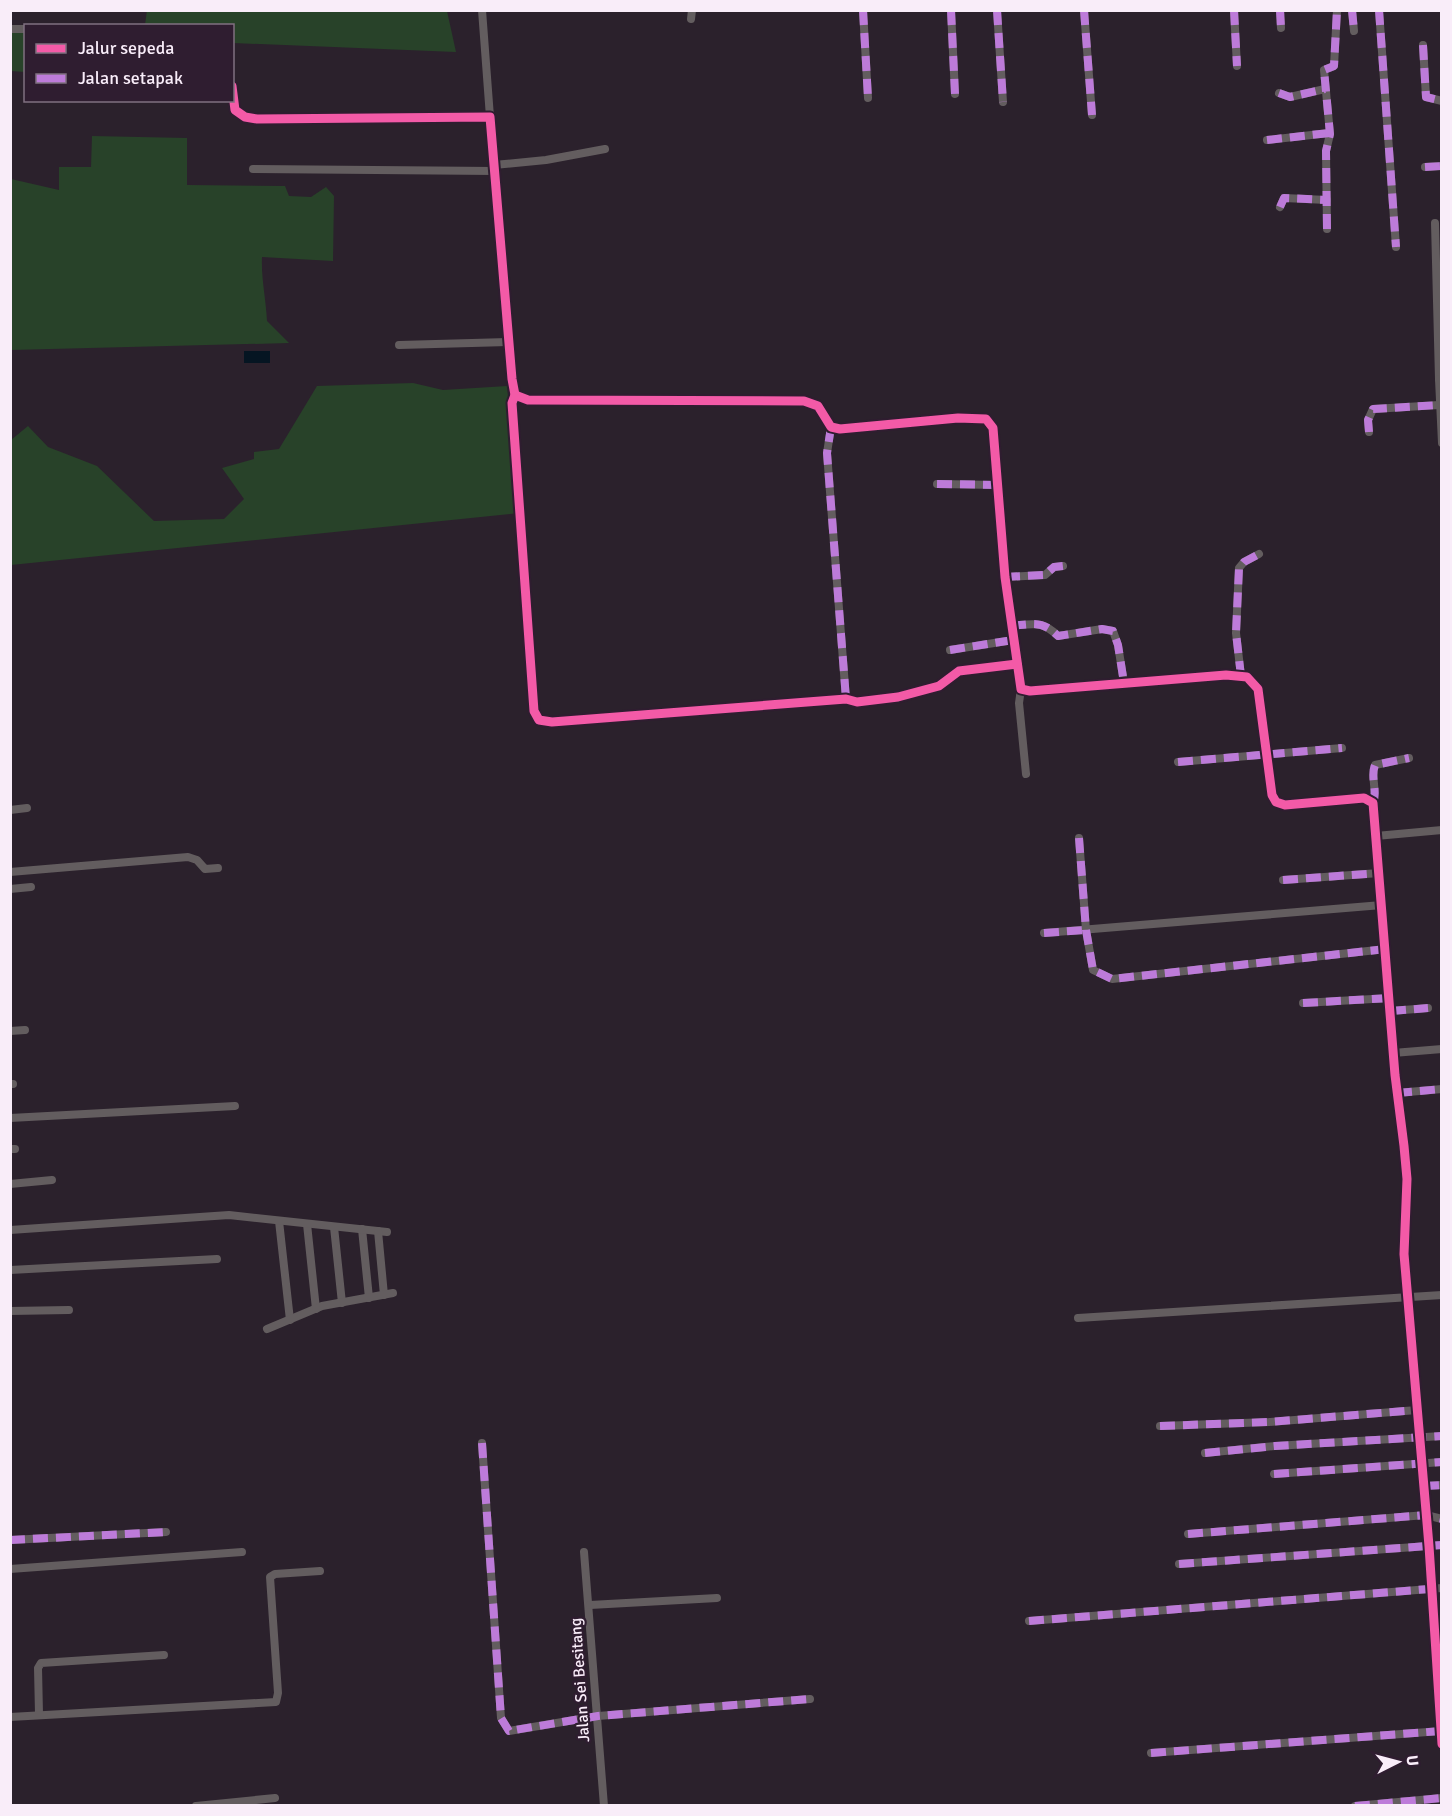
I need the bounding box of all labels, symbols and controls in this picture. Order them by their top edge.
legend [24,24,234,102]
text: Jalur sepeda [78,37,174,59]
text: Jalan setapak [78,67,183,89]
street label: Jalan Sei Besitang [566,1617,594,1743]
north arrow [1368,1732,1428,1792]
text: U [1401,1754,1422,1767]

